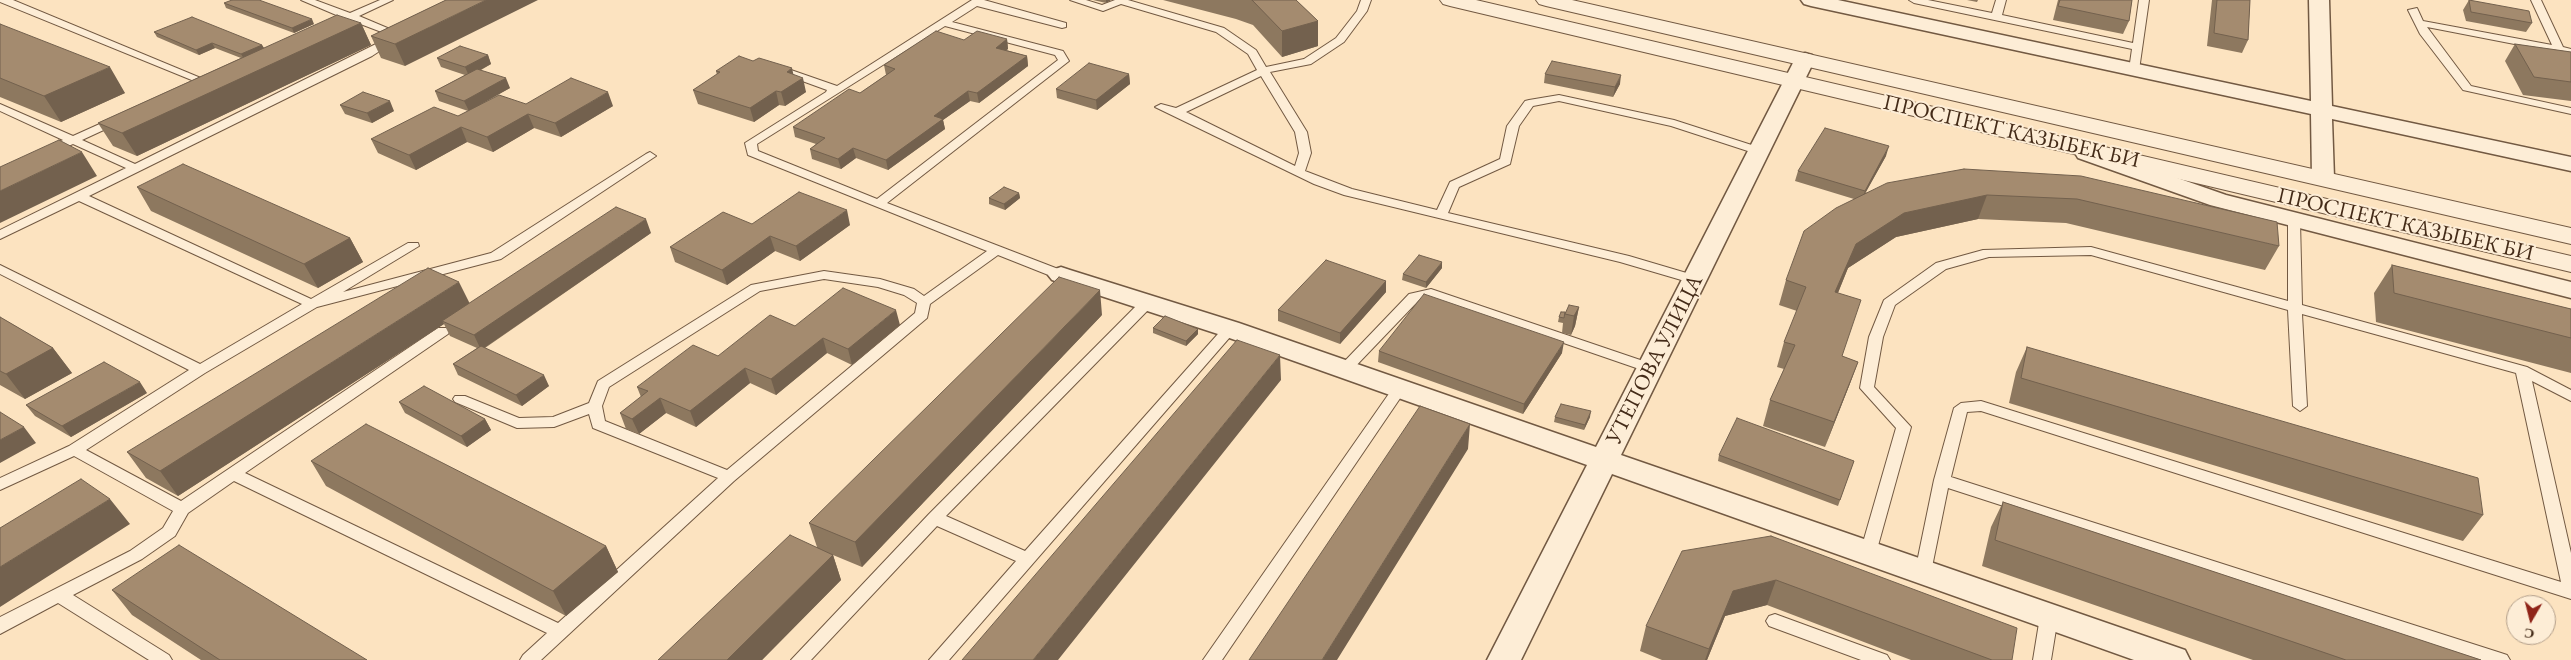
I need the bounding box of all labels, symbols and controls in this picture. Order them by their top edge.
street label: ПРОСПЕКТ КАЗЫБЕК БИ [1880,90,2142,174]
street label: ПРОСПЕКТ КАЗЫБЕК БИ [2274,183,2536,267]
street label: УТЕПОВА УЛИЦА [1601,271,1709,449]
north arrow [2506,595,2556,645]
text: С [2523,624,2535,643]

